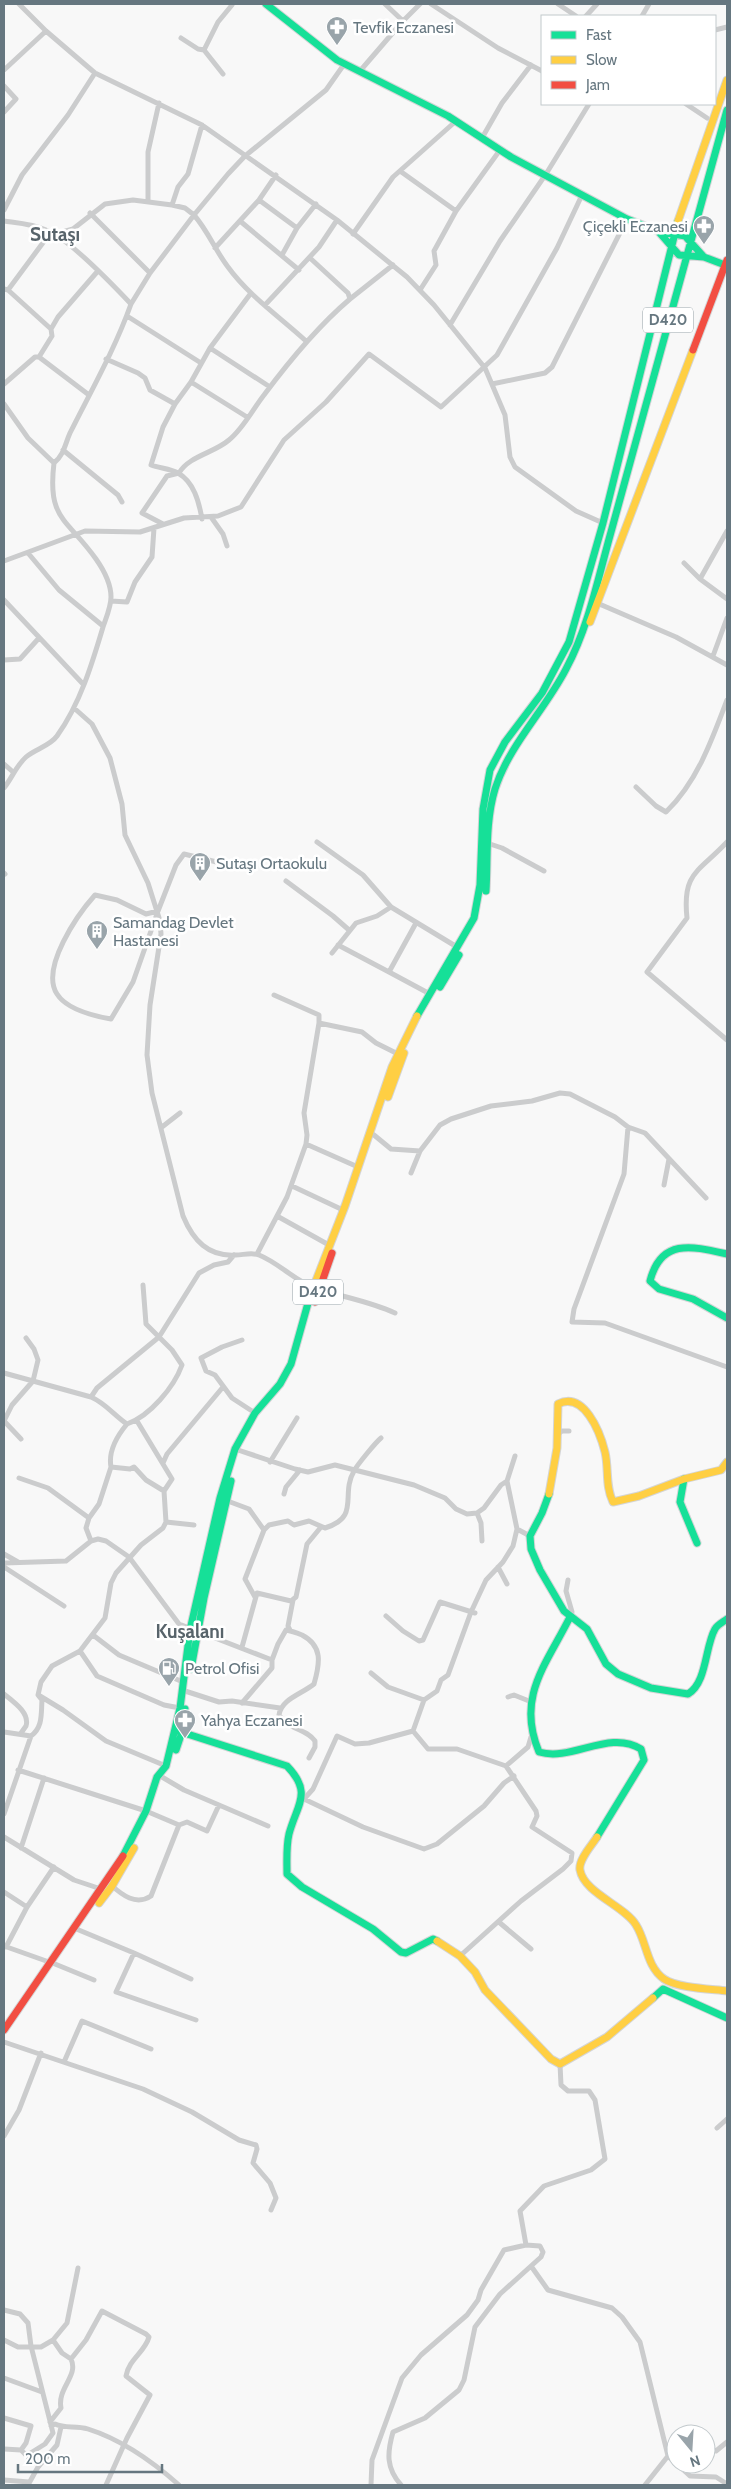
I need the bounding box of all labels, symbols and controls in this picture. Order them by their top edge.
pharmacy icon: Tevfik Eczanesi [325,15,349,46]
legend [541,15,716,105]
place label: Tevfik Eczanesi [353,18,454,37]
text: Fast [586,26,611,44]
text: Slow [586,51,617,69]
text: Jam [585,76,610,94]
pharmacy icon: Çiçekli Eczanesi [692,214,716,245]
place label: Çiçekli Eczanesi [583,217,688,236]
district label: Sutaşı [30,223,80,246]
road number: D420 [643,308,693,332]
building icon: Sutaşı Ortaokulu [188,851,212,882]
place label: Sutaşı Ortaokulu [216,854,327,873]
place label: Samandag Devlet Hastanesi [113,913,234,950]
building icon: Samandag Devlet Hastanesi [85,919,109,950]
road number: D420 [293,1280,343,1304]
district label: Kuşalanı [156,1620,224,1643]
fuel station icon: Petrol Ofisi [157,1656,181,1687]
place label: Petrol Ofisi [185,1659,260,1678]
pharmacy icon: Yahya Eczanesi [173,1708,197,1739]
place label: Yahya Eczanesi [200,1711,303,1730]
north arrow [666,2424,716,2474]
scale bar [18,2442,161,2474]
text: 200 m [25,2450,70,2468]
text: N [688,2451,703,2471]

